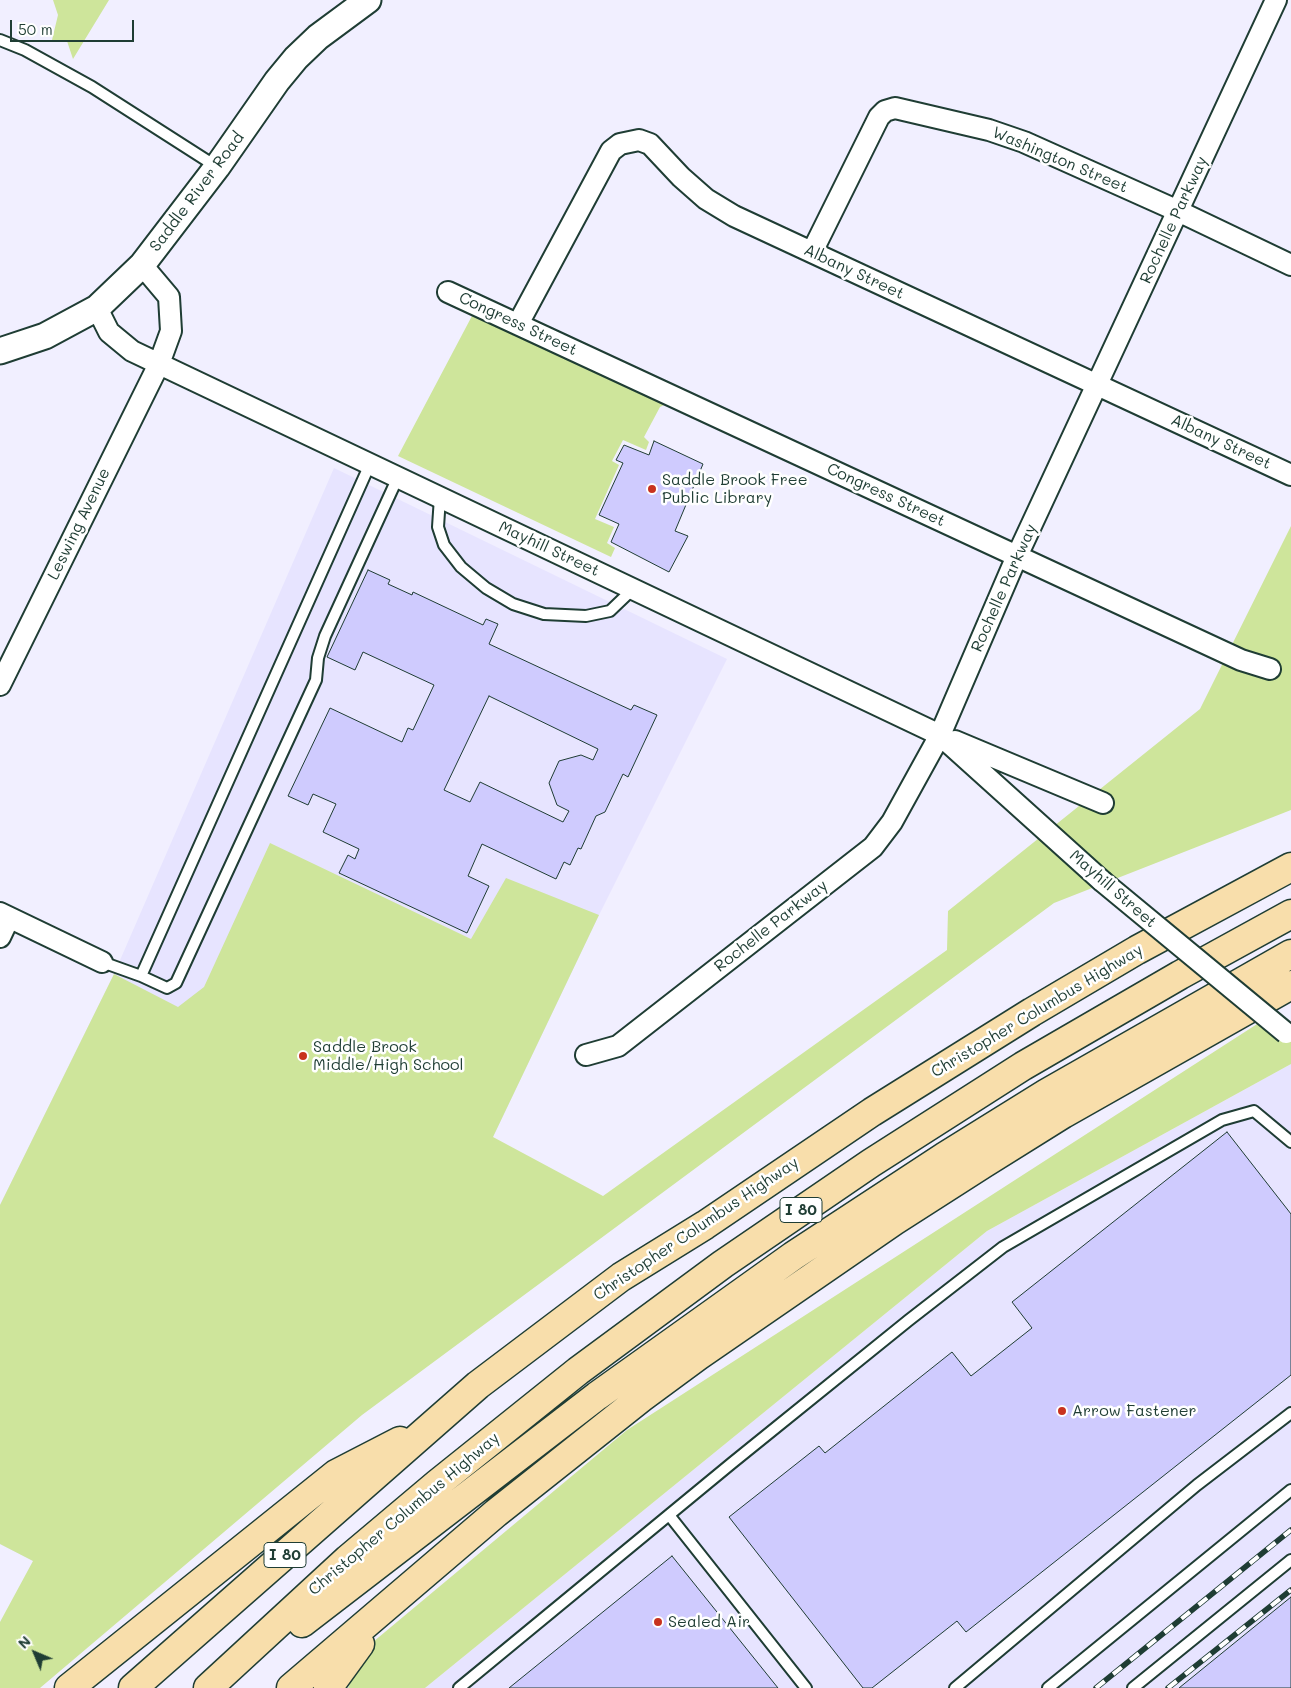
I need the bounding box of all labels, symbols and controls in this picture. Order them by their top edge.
scale bar [12,10,136,42]
text: 50 m [18,19,53,39]
street label: Washington Street [989,123,1131,197]
street label: Saddle River Road [146,128,248,256]
street label: Rochelle Parkway [1136,153,1212,287]
street label: Albany Street [801,240,907,304]
street label: Congress Street [456,288,580,360]
street label: Albany Street [1168,410,1274,474]
street label: Congress Street [824,459,948,531]
street label: Leswing Avenue [44,465,114,583]
place label: Saddle Brook Free Public Library [662,470,808,508]
marker: Saddle Brook Free Public Library [646,483,658,495]
street label: Mayhill Street [496,517,602,581]
street label: Rochelle Parkway [967,521,1041,655]
street label: Mayhill Street [1066,846,1160,932]
street label: Rochelle Parkway [711,876,831,976]
street label: Christopher Columbus Highway [928,940,1146,1082]
place label: Saddle Brook Middle/High School [313,1037,463,1075]
marker: Saddle Brook Middle/High School [297,1050,309,1062]
street label: Christopher Columbus Highway [590,1153,802,1305]
road number: I 80 [780,1198,822,1222]
place label: Arrow Fastener [1072,1401,1197,1421]
marker: Arrow Fastener [1056,1405,1068,1417]
street label: Christopher Columbus Highway [305,1428,503,1600]
road number: I 80 [264,1542,306,1568]
place label: Sealed Air [668,1612,750,1632]
marker: Sealed Air [652,1616,664,1628]
north arrow [10,1628,60,1678]
text: N [14,1632,35,1653]

